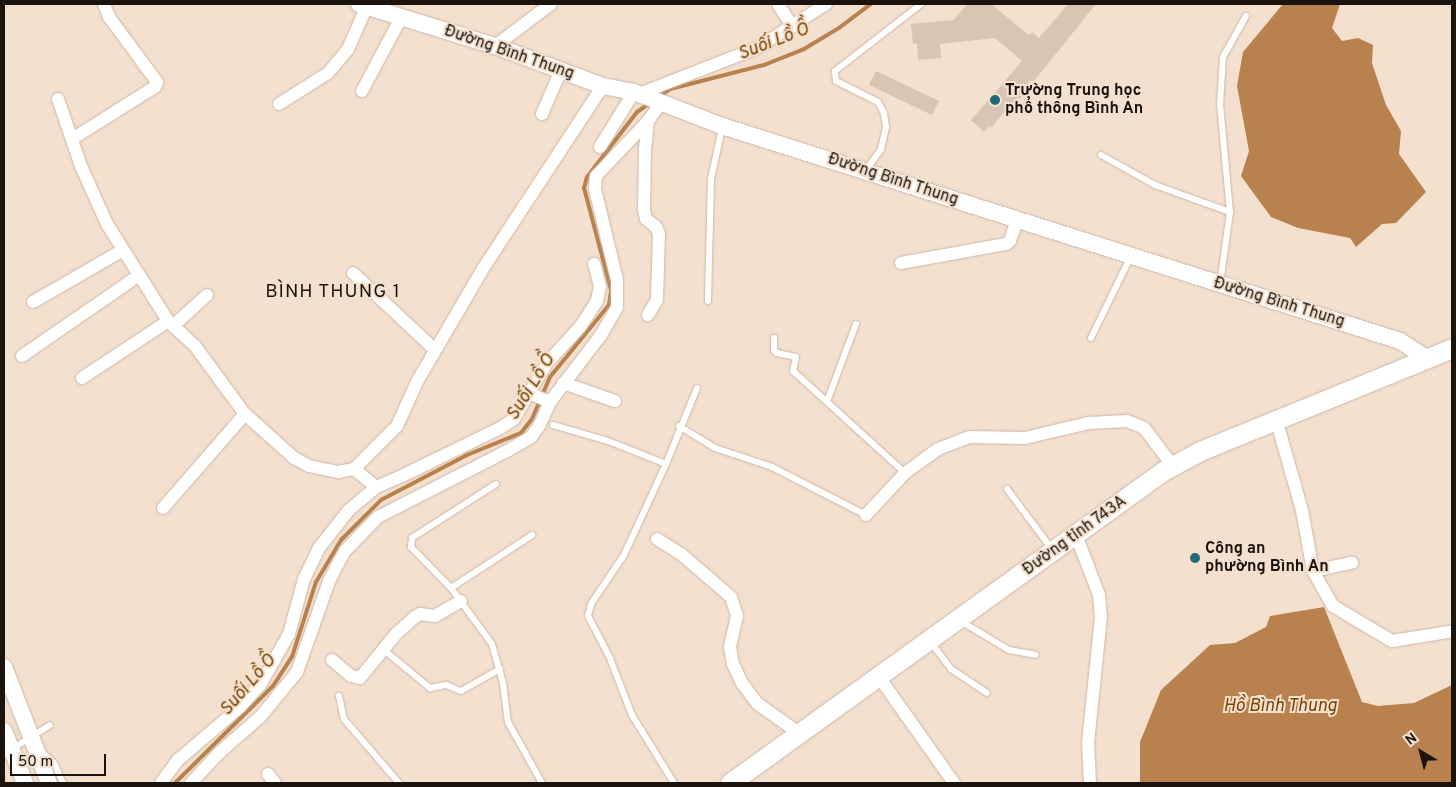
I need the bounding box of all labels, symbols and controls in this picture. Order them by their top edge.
water label: Suối Lồ Ồ [736,20,812,66]
street label: Đường Bình Thung [441,22,577,84]
place label: Trường Trung học phổ thông Bình An [1005,81,1144,119]
marker: Trường Trung học phổ thông Bình An [989,94,1001,106]
street label: Đường Bình Thung [825,150,961,210]
street label: Đường Bình Thung [1211,274,1347,332]
district label: BÌNH THUNG 1 [263,282,403,304]
water label: Suối Lồ Ồ [503,351,561,425]
street label: Đường tỉnh 743A [1019,492,1131,580]
place label: Công an phường Bình An [1205,539,1329,577]
marker: Công an phường Bình An [1189,552,1201,564]
water label: Suối Lồ Ồ [217,651,281,721]
water label: Hồ Bình Thung [1223,696,1337,718]
north arrow [1396,727,1446,777]
text: N [1403,730,1421,749]
scale bar [12,744,109,776]
text: 50 m [18,753,53,772]

